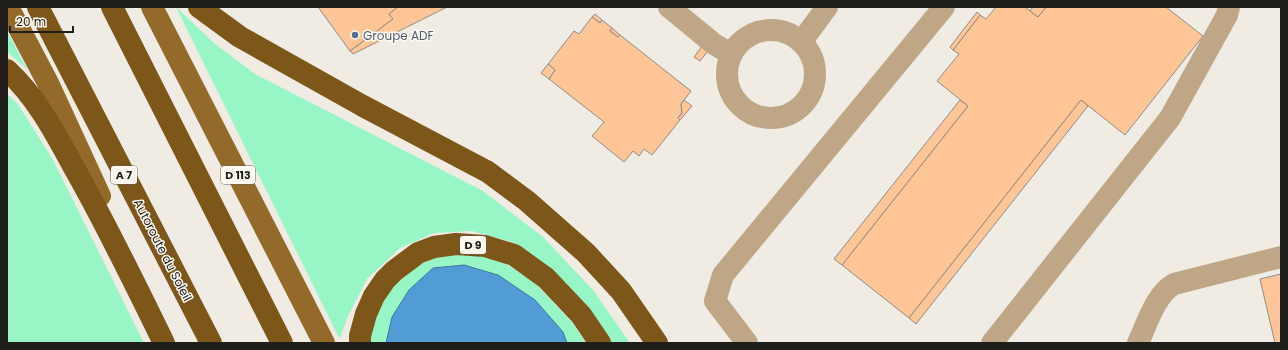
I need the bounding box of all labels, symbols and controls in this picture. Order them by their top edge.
scale bar [10,8,73,34]
text: 20 m [16,13,46,30]
place label: Groupe ADF [363,27,434,44]
marker: Groupe ADF [350,30,360,40]
road number: A 7 [111,166,137,184]
road number: D 113 [221,166,255,184]
street label: Autoroute du Soleil [130,196,196,304]
road number: D 9 [460,236,486,254]

